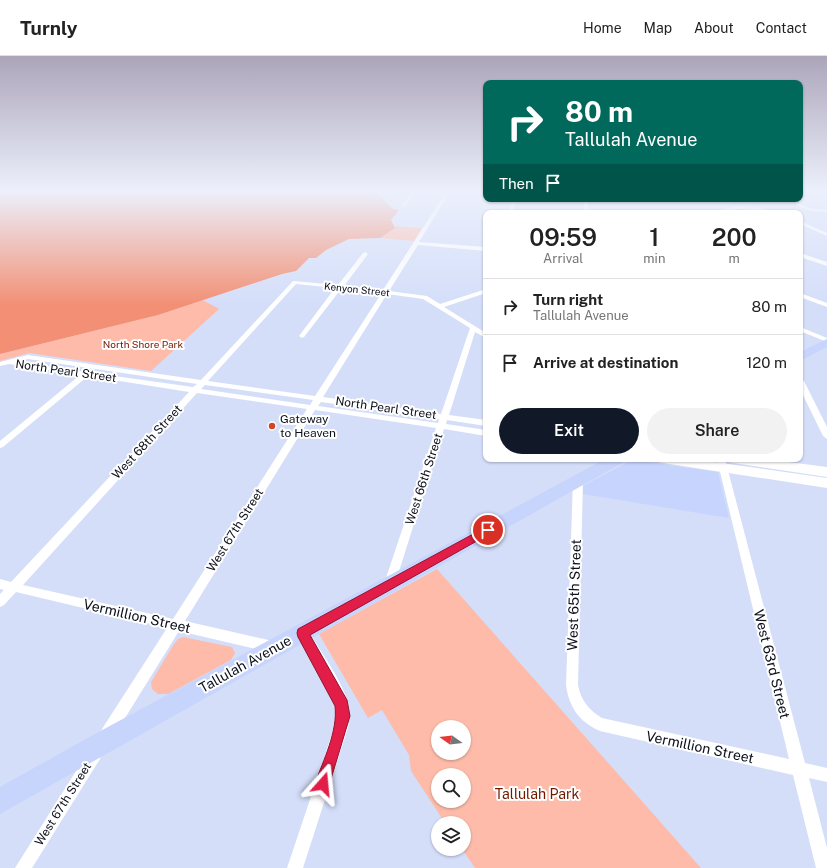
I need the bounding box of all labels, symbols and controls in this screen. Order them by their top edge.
text: Turnly [20,17,77,39]
text: Home [583,20,622,36]
text: Map [644,20,672,36]
text: About [694,20,734,36]
text: Contact [756,20,807,36]
text: 80 m [565,95,633,128]
icon: right [499,96,551,148]
text: Tallulah Avenue [565,129,697,150]
icon: arrive [542,172,564,194]
text: Then [499,175,534,192]
text: 09:59 [529,223,597,251]
text: 1 [649,223,659,251]
text: 200 [712,223,757,251]
text: Arrival [543,251,583,266]
text: min [643,251,665,266]
text: m [729,251,740,266]
street label: Kenyon Street [323,280,391,298]
text: Turn right [533,291,603,308]
icon: right [499,296,521,318]
text: 80 m [752,298,787,315]
text: Tallulah Avenue [533,308,629,323]
park label: North Shore Park [103,338,184,350]
icon: arrive [499,352,521,374]
text: Arrive at destination [533,354,678,371]
text: 120 m [746,354,787,371]
street label: North Pearl Street [15,357,118,385]
street label: North Pearl Street [335,394,438,422]
street label: West 68th Street [109,402,185,482]
button: Exit [499,408,639,454]
button: Share [647,408,787,454]
place label: Gateway to Heaven [280,412,336,440]
marker: Gateway to Heaven [267,421,277,431]
street label: West 66th Street [403,431,446,527]
street label: West 67th Street [204,486,266,574]
pin [471,513,505,547]
icon: arrive [477,519,499,541]
street label: West 65th Street [564,539,584,651]
street label: Vermillion Street [82,596,192,636]
street label: West 63rd Street [751,608,793,720]
street label: Tallulah Avenue [196,632,294,696]
north arrow [431,720,471,760]
map controls [431,720,471,856]
street label: Vermillion Street [645,728,755,766]
street label: West 67th Street [32,760,94,848]
position arrow [302,763,344,805]
button: search [431,768,471,808]
park label: Tallulah Park [495,786,579,802]
button: layers [431,816,471,856]

